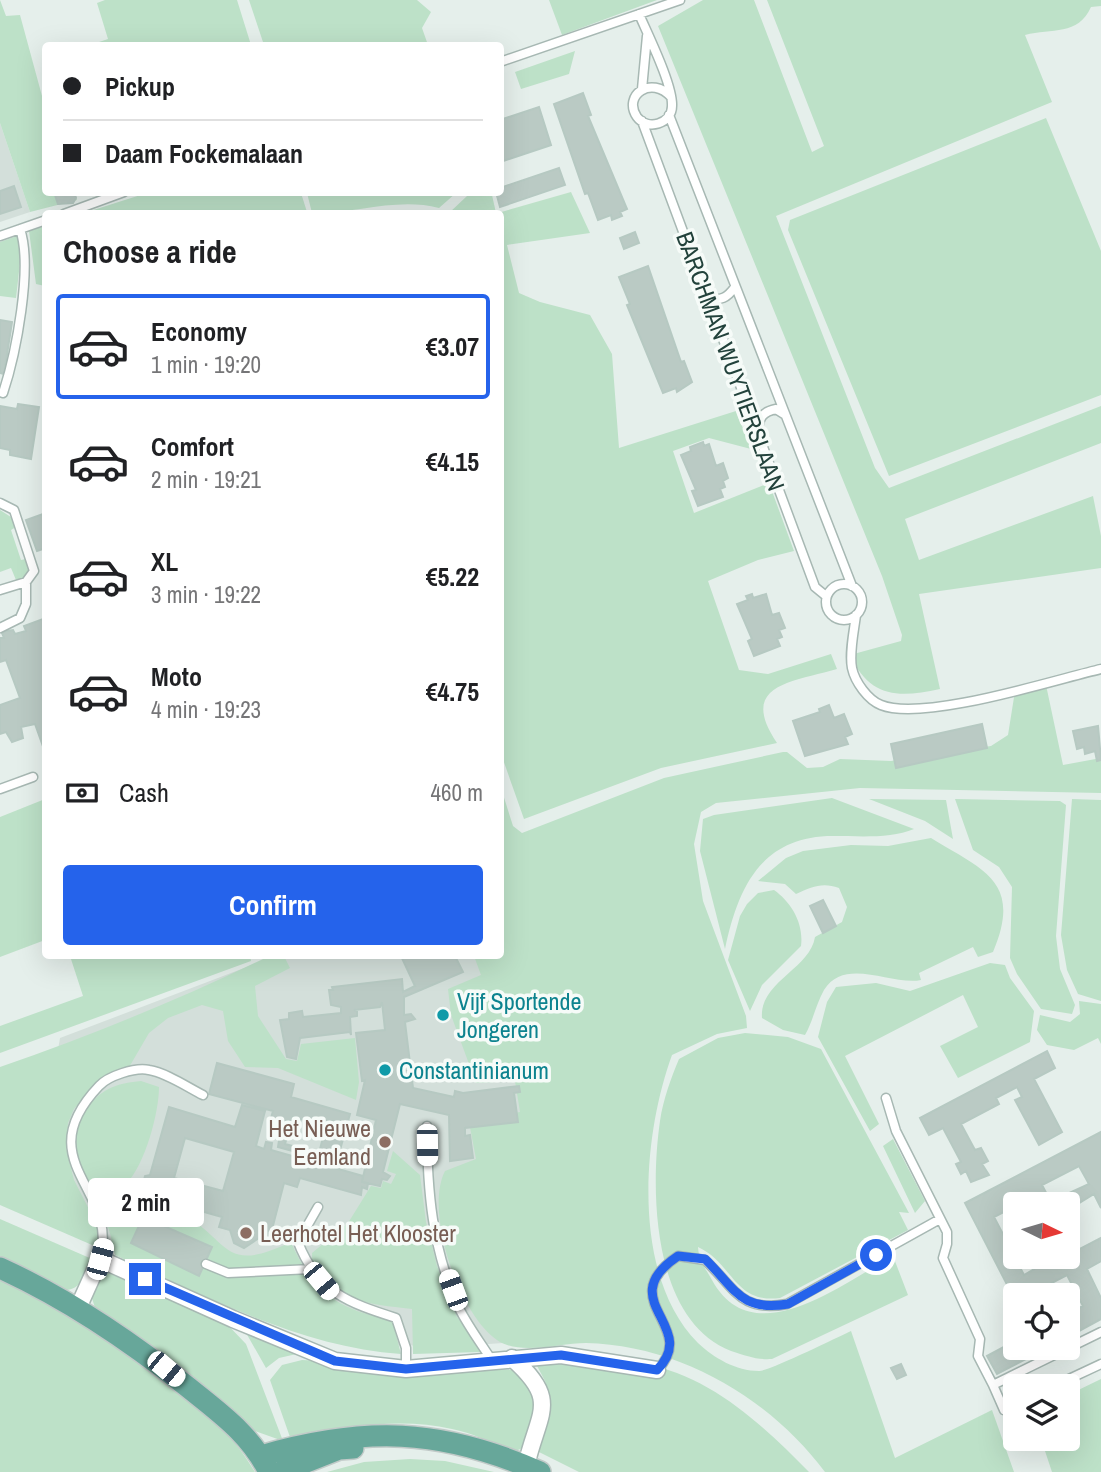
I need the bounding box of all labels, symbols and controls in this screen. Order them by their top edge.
text: Pickup [105,69,175,104]
text: Daam Fockemalaan [105,136,303,171]
street label: BARCHMAN WUYTIERSLAAN [669,227,793,495]
text: Choose a ride [63,230,237,273]
text: Economy [151,314,247,349]
icon: car [67,315,130,378]
text: €3.07 [426,329,479,364]
text: 1 min · 19:20 [151,349,261,380]
text: Comfort [151,429,234,464]
icon: car [67,430,130,493]
text: €4.15 [426,444,479,479]
text: 2 min · 19:21 [151,464,261,495]
text: XL [151,544,178,579]
icon: car [67,545,130,608]
text: €5.22 [426,559,479,594]
text: 3 min · 19:22 [151,579,261,610]
text: Moto [151,659,202,694]
icon: car [67,660,130,723]
text: €4.75 [426,674,479,709]
text: 4 min · 19:23 [151,694,261,725]
icon: cash [63,774,101,812]
text: Cash [119,775,169,810]
text: 460 m [431,777,483,808]
button: Confirm [63,865,483,945]
place label: Vijf Sportende Jongeren [457,985,581,1045]
marker: Vijf Sportende Jongeren [435,1007,451,1023]
place label: Constantinianum [399,1054,549,1086]
marker: Constantinianum [377,1062,393,1078]
place label: Het Nieuwe Eemland [268,1112,371,1172]
car [417,1124,438,1166]
marker: Het Nieuwe Eemland [377,1134,393,1150]
callout: 2 min [87,1178,203,1226]
text: 2 min [121,1187,171,1218]
north arrow [1003,1192,1080,1269]
map controls [1003,1192,1080,1451]
place label: Leerhotel Het Klooster [260,1217,456,1249]
marker: Leerhotel Het Klooster [238,1225,254,1241]
car [85,1236,116,1282]
route start [860,1239,892,1271]
car [300,1258,343,1304]
route end [129,1263,161,1295]
car [436,1267,471,1313]
button: locate [1003,1283,1080,1360]
car [144,1347,189,1391]
button: layers [1003,1374,1080,1451]

